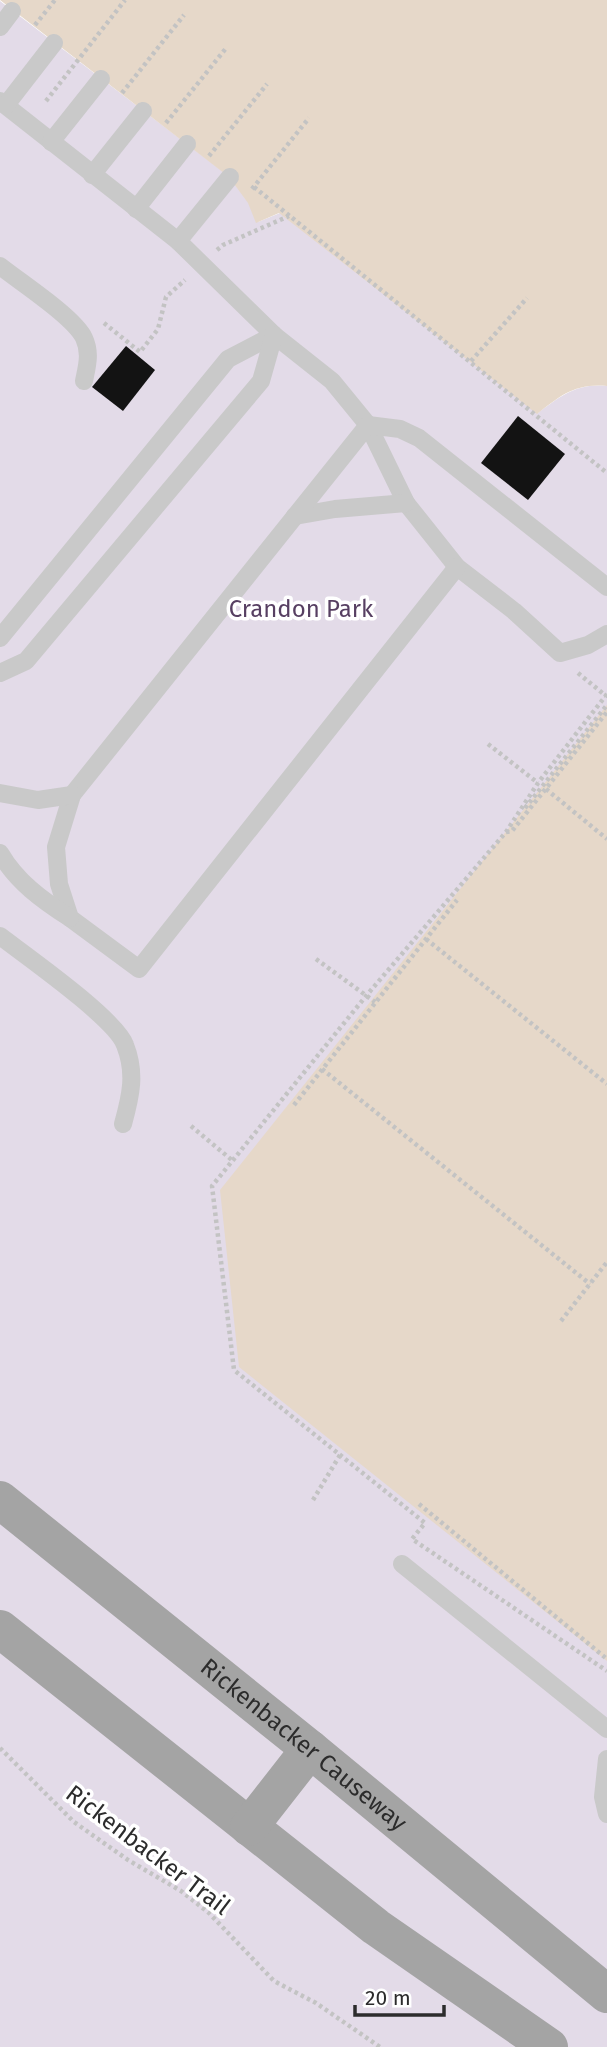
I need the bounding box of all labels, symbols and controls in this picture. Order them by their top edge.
park label: Crandon Park [229,595,374,623]
street label: Rickenbacker Causeway [195,1653,412,1837]
street label: Rickenbacker Trail [60,1779,236,1921]
scale bar [355,1974,444,2018]
text: 20 m [365,1985,411,2011]

